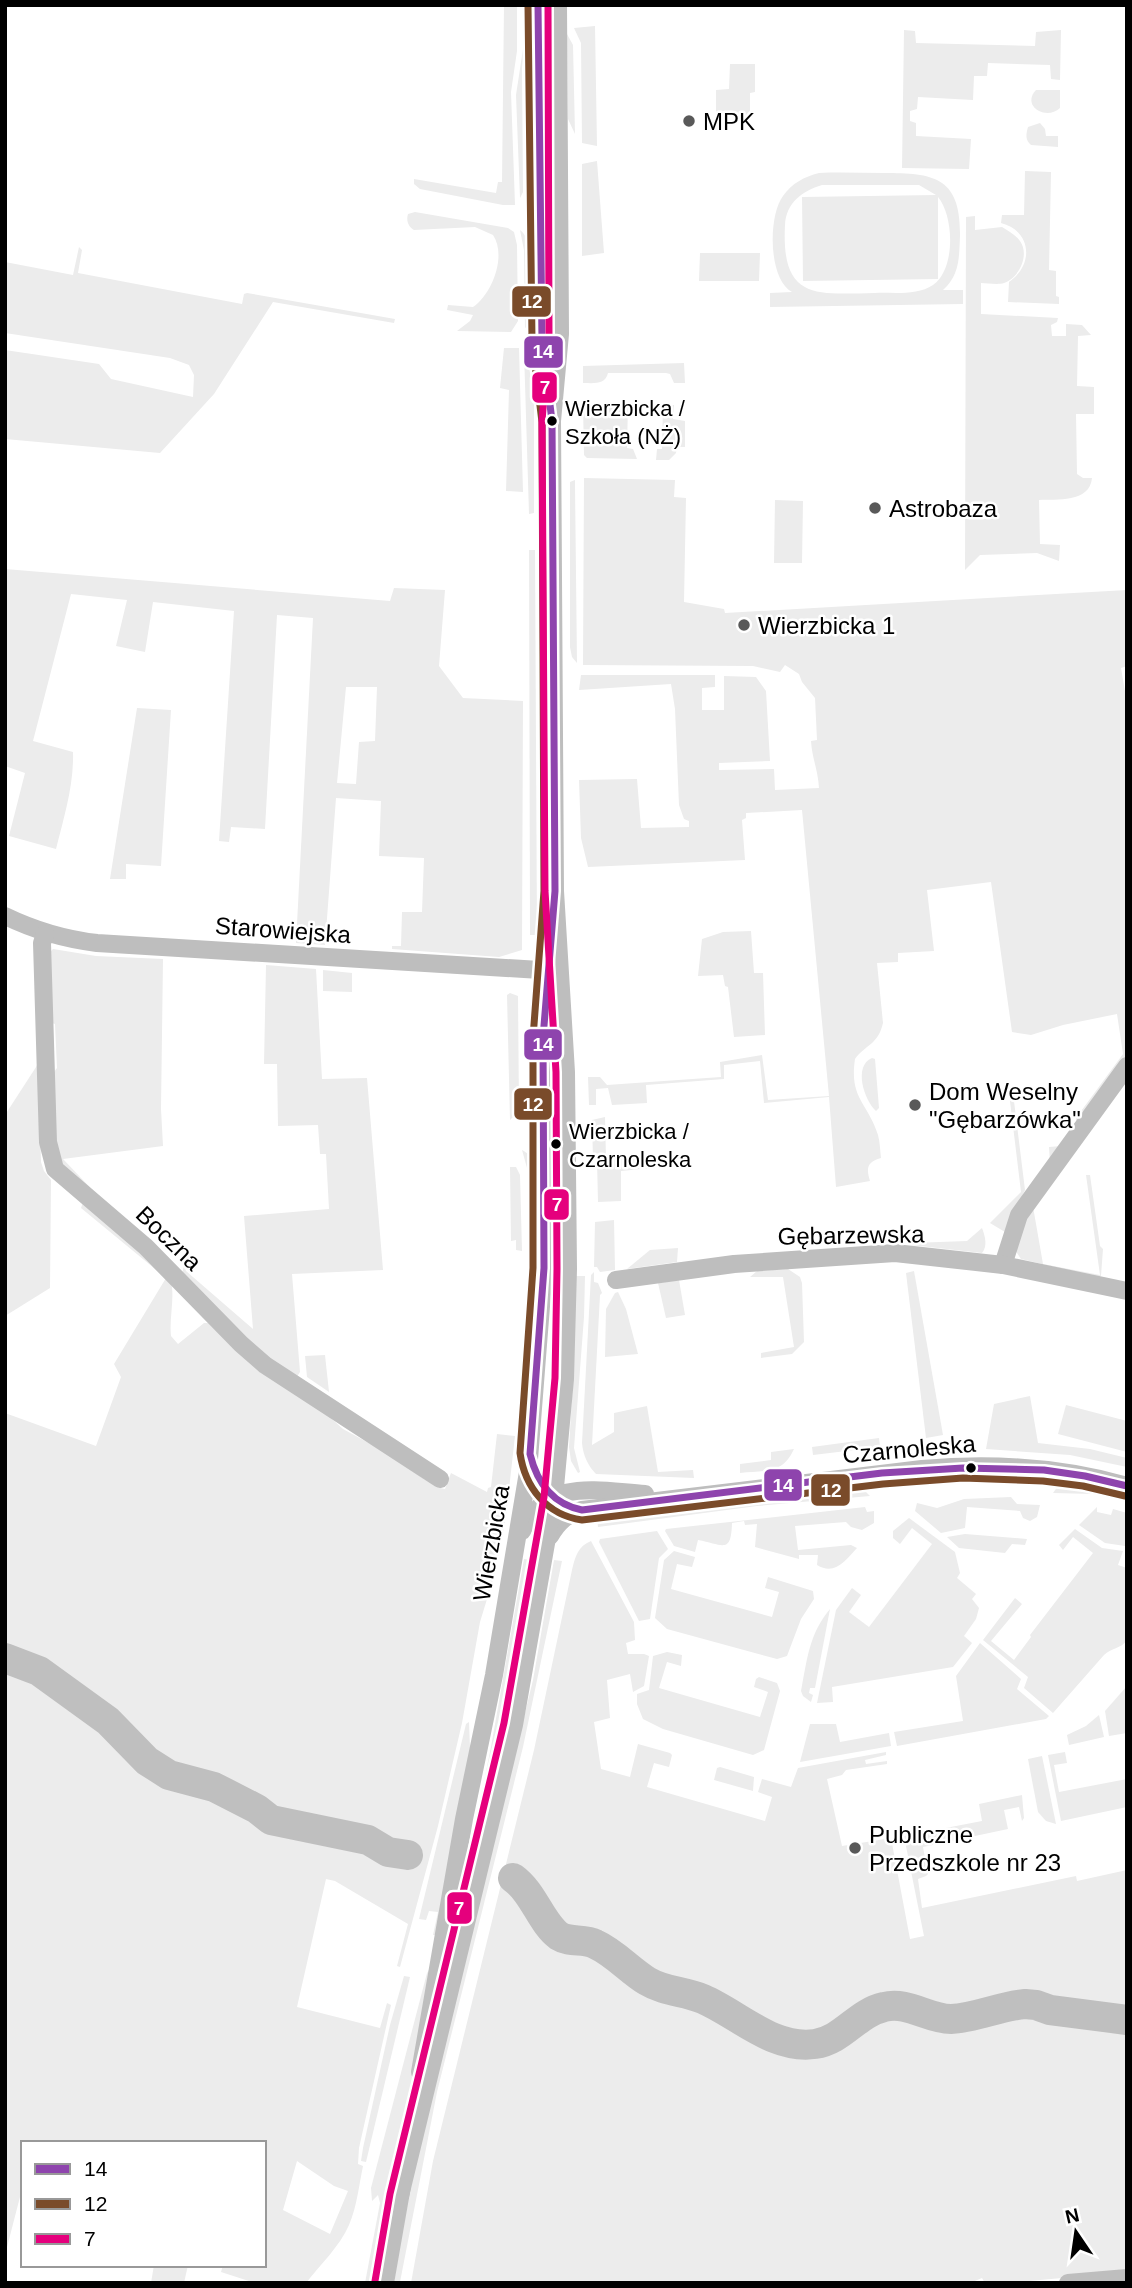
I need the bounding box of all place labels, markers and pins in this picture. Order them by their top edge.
place label: MPK [703,108,755,135]
marker: MPK [681,113,697,129]
place label: Wierzbicka / Szkoła (NŻ) [565,396,686,449]
marker: Wierzbicka / Szkoła (NŻ) [545,414,559,428]
place label: Astrobaza [889,495,998,522]
marker: Astrobaza [867,500,883,516]
place label: Wierzbicka 1 [758,612,895,639]
marker: Wierzbicka 1 [736,617,752,633]
place label: Dom Weselny "Gębarzówka" [929,1078,1081,1133]
marker: Dom Weselny "Gębarzówka" [907,1097,923,1113]
place label: Wierzbicka / Czarnoleska [569,1119,692,1172]
marker: Wierzbicka / Czarnoleska [549,1137,563,1151]
unlabelled marker [964,1461,978,1475]
place label: Publiczne Przedszkole nr 23 [869,1821,1061,1876]
marker: Publiczne Przedszkole nr 23 [847,1840,863,1856]

